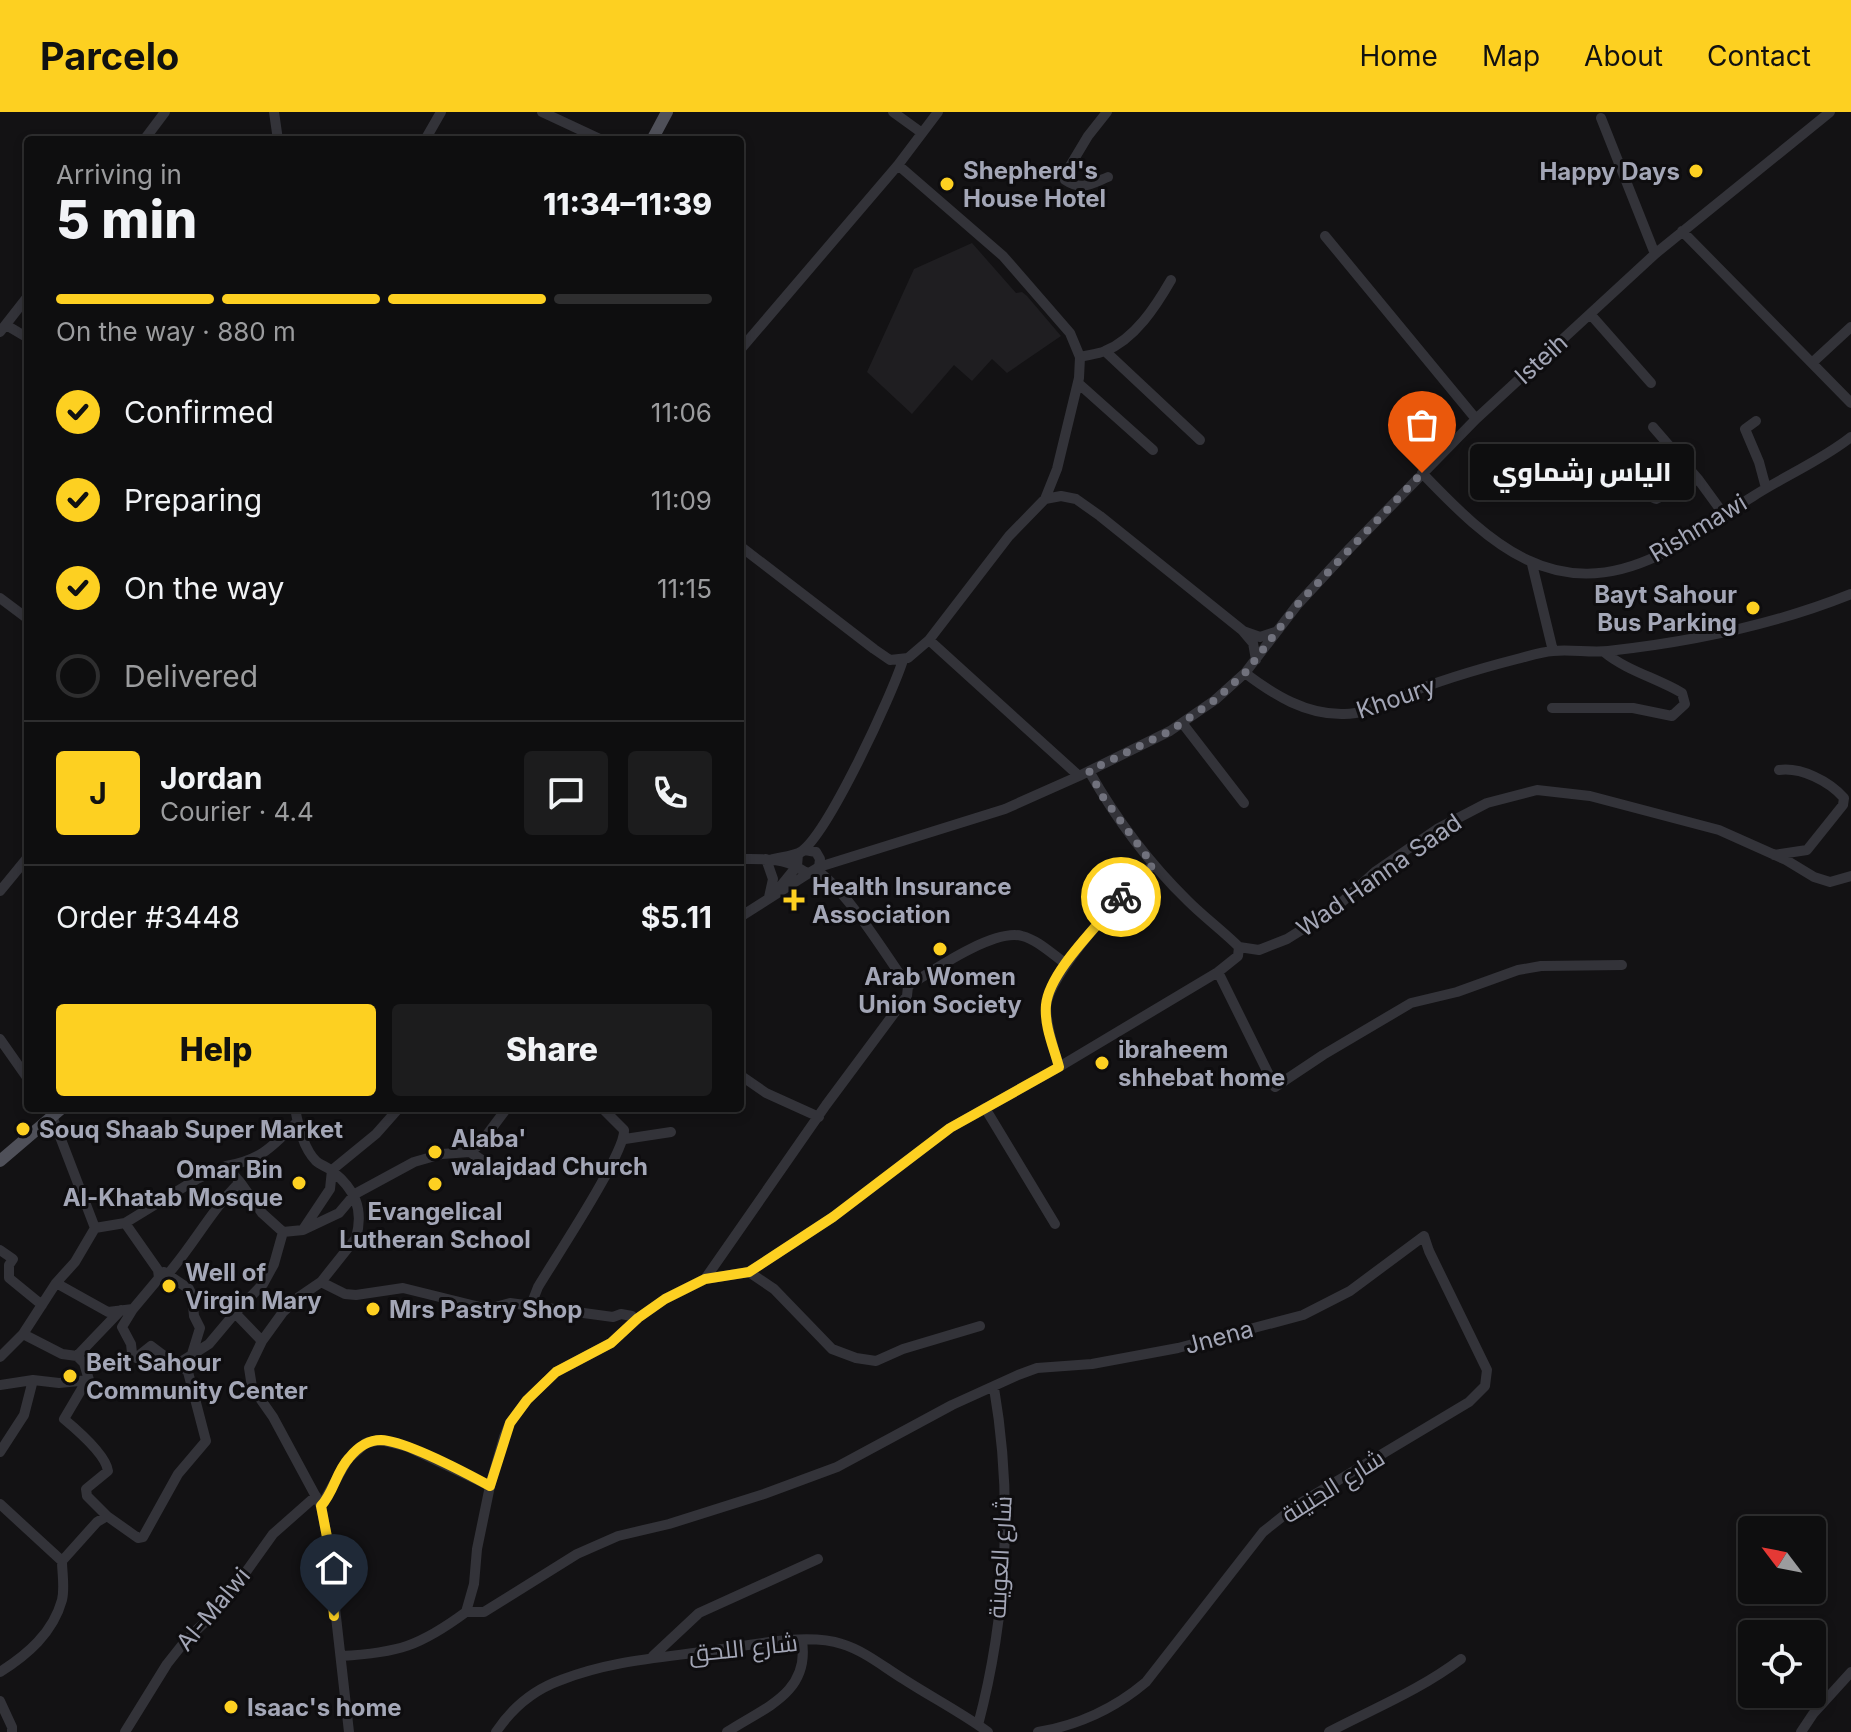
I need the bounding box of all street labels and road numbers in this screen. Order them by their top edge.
street label: Isteih [1509,328,1573,390]
street label: Rishmawi [1644,488,1752,568]
street label: Khoury [1353,671,1439,725]
street label: Wad Hanna Saad [1291,807,1467,943]
street label: Jnena [1182,1314,1256,1360]
street label: شارع الجنينة [1276,1443,1391,1531]
street label: شارع العوينة [982,1495,1020,1619]
street label: Al-Malwi [170,1561,256,1657]
street label: شارع اللحق [687,1628,799,1670]

